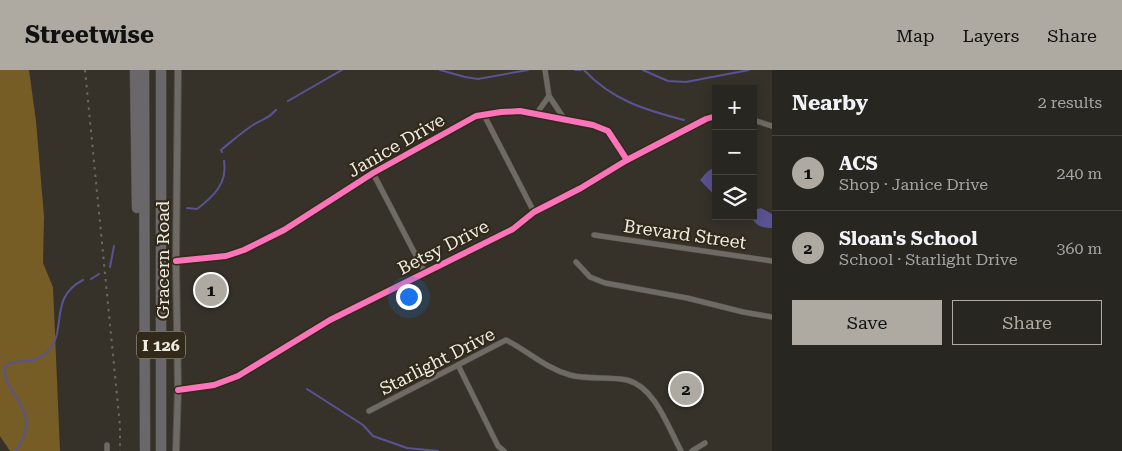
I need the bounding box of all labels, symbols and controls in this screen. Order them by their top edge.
text: Streetwise [25,21,154,49]
text: Map [896,25,935,46]
text: Layers [963,25,1019,46]
text: Share [1047,25,1097,46]
map controls [712,85,757,220]
button: + [712,85,757,130]
text: Nearby [792,91,868,115]
text: 2 results [1038,93,1102,112]
street label: Janice Drive [344,109,448,181]
button: − [712,130,757,175]
text: ACS [839,152,878,175]
text: 1 [804,164,812,183]
text: 240 m [1056,164,1102,183]
button: layers [712,175,757,220]
text: Shop · Janice Drive [839,175,988,194]
street label: Gracern Road [152,200,173,319]
street label: Betsy Drive [394,215,492,279]
street label: Brevard Street [622,215,748,253]
text: Sloan's School [839,227,978,250]
text: 2 [804,239,812,258]
text: 360 m [1056,239,1102,258]
text: School · Starlight Drive [839,250,1018,269]
pin: 1 [195,271,227,309]
your location [396,284,422,310]
button: Save [792,300,942,345]
button: Share [952,300,1102,345]
street label: Starlight Drive [376,323,498,399]
road number: I 126 [137,332,185,358]
pin: 2 [670,370,702,408]

